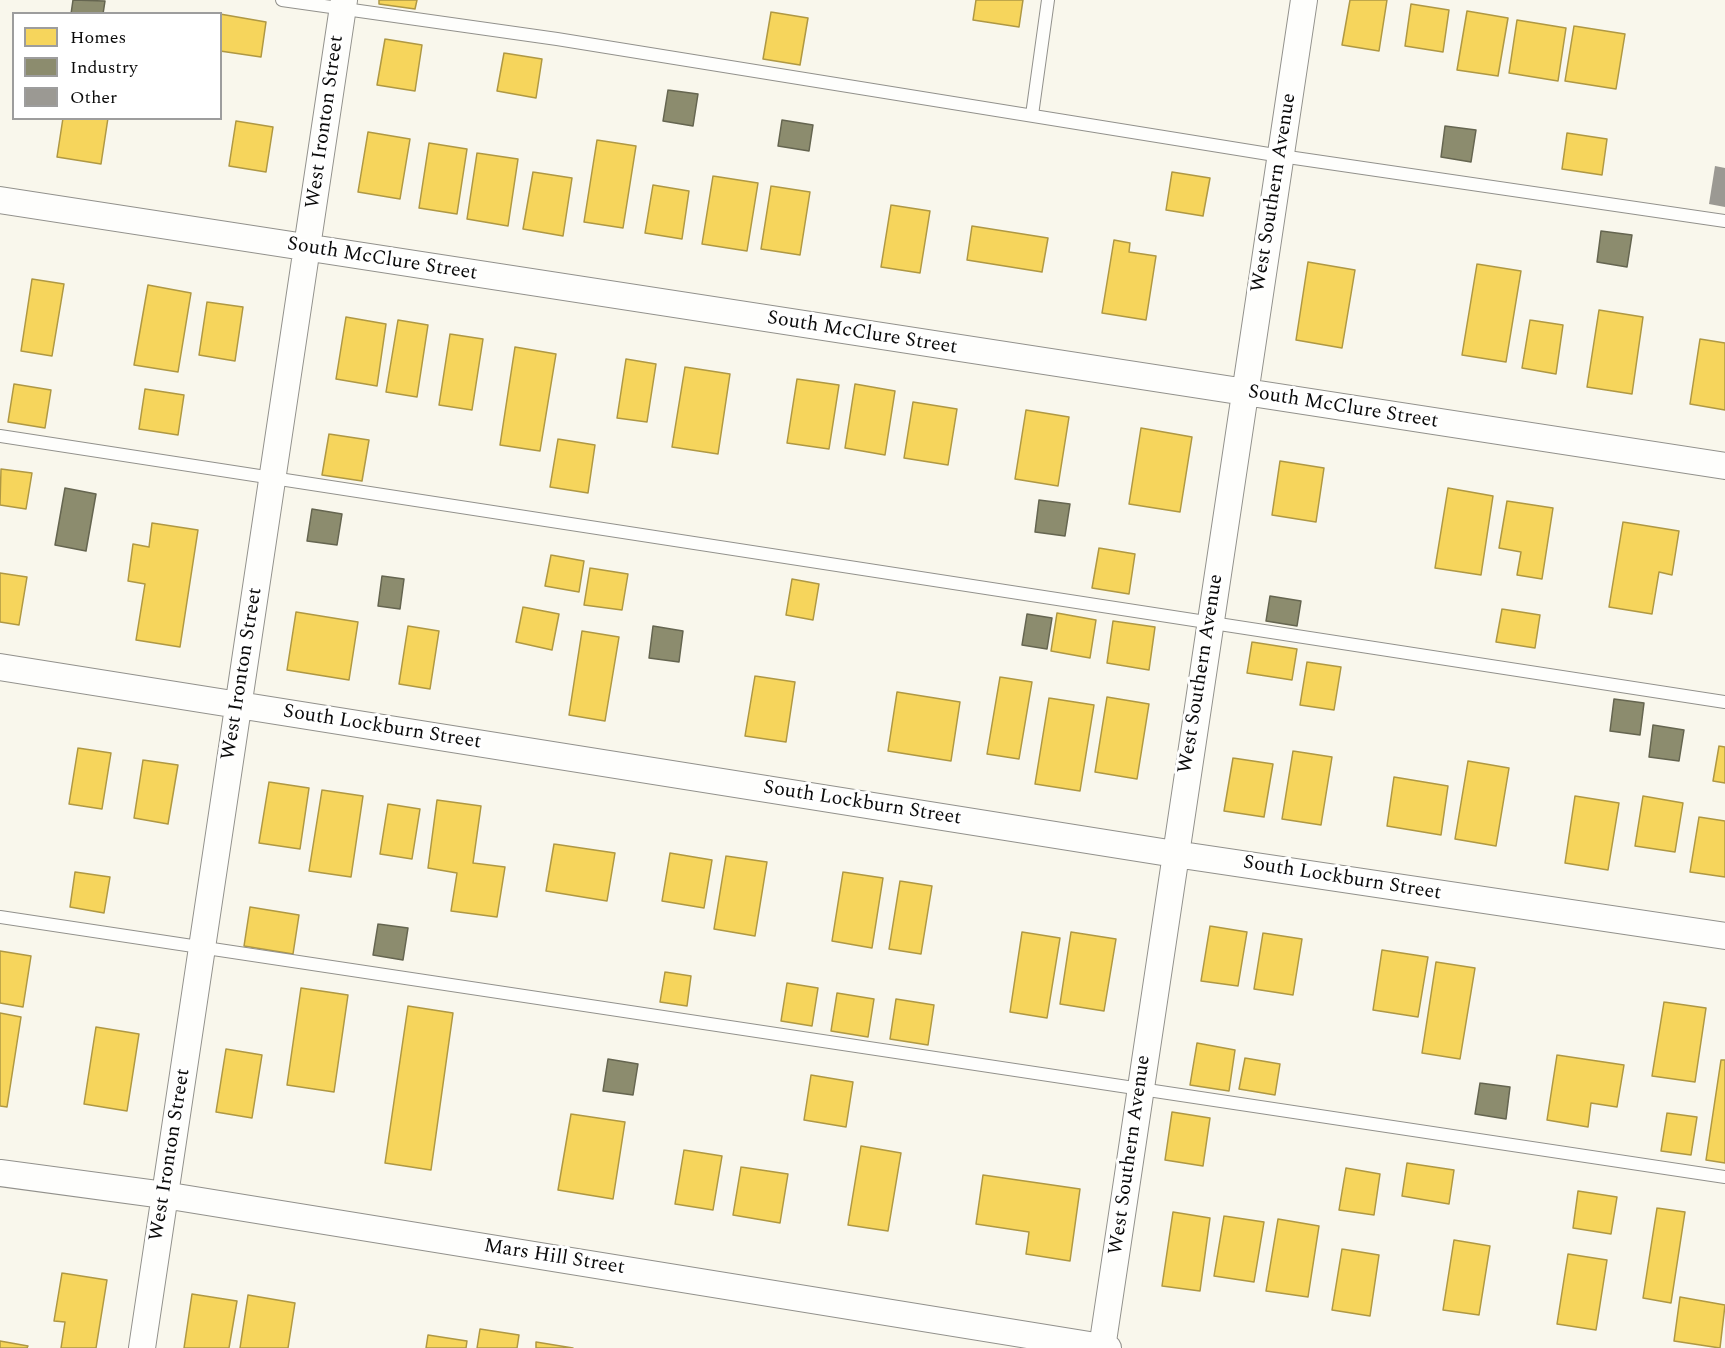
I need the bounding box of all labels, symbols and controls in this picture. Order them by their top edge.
legend [12,12,222,120]
text: Homes [70,24,126,51]
street label: West Ironton Street [302,34,350,210]
text: Industry [70,54,138,81]
text: Other [70,84,117,111]
street label: West Southern Avenue [1247,92,1303,294]
street label: South McClure Street [285,233,479,287]
street label: South McClure Street [765,307,959,361]
street label: South McClure Street [1246,381,1440,435]
street label: West Southern Avenue [1174,573,1230,775]
street label: West Ironton Street [217,586,269,762]
street label: South Lockburn Street [281,700,483,756]
street label: South Lockburn Street [761,776,963,832]
street label: South Lockburn Street [1241,851,1443,907]
street label: West Southern Avenue [1105,1054,1157,1256]
street label: West Ironton Street [145,1067,197,1243]
street label: Mars Hill Street [482,1235,626,1281]

